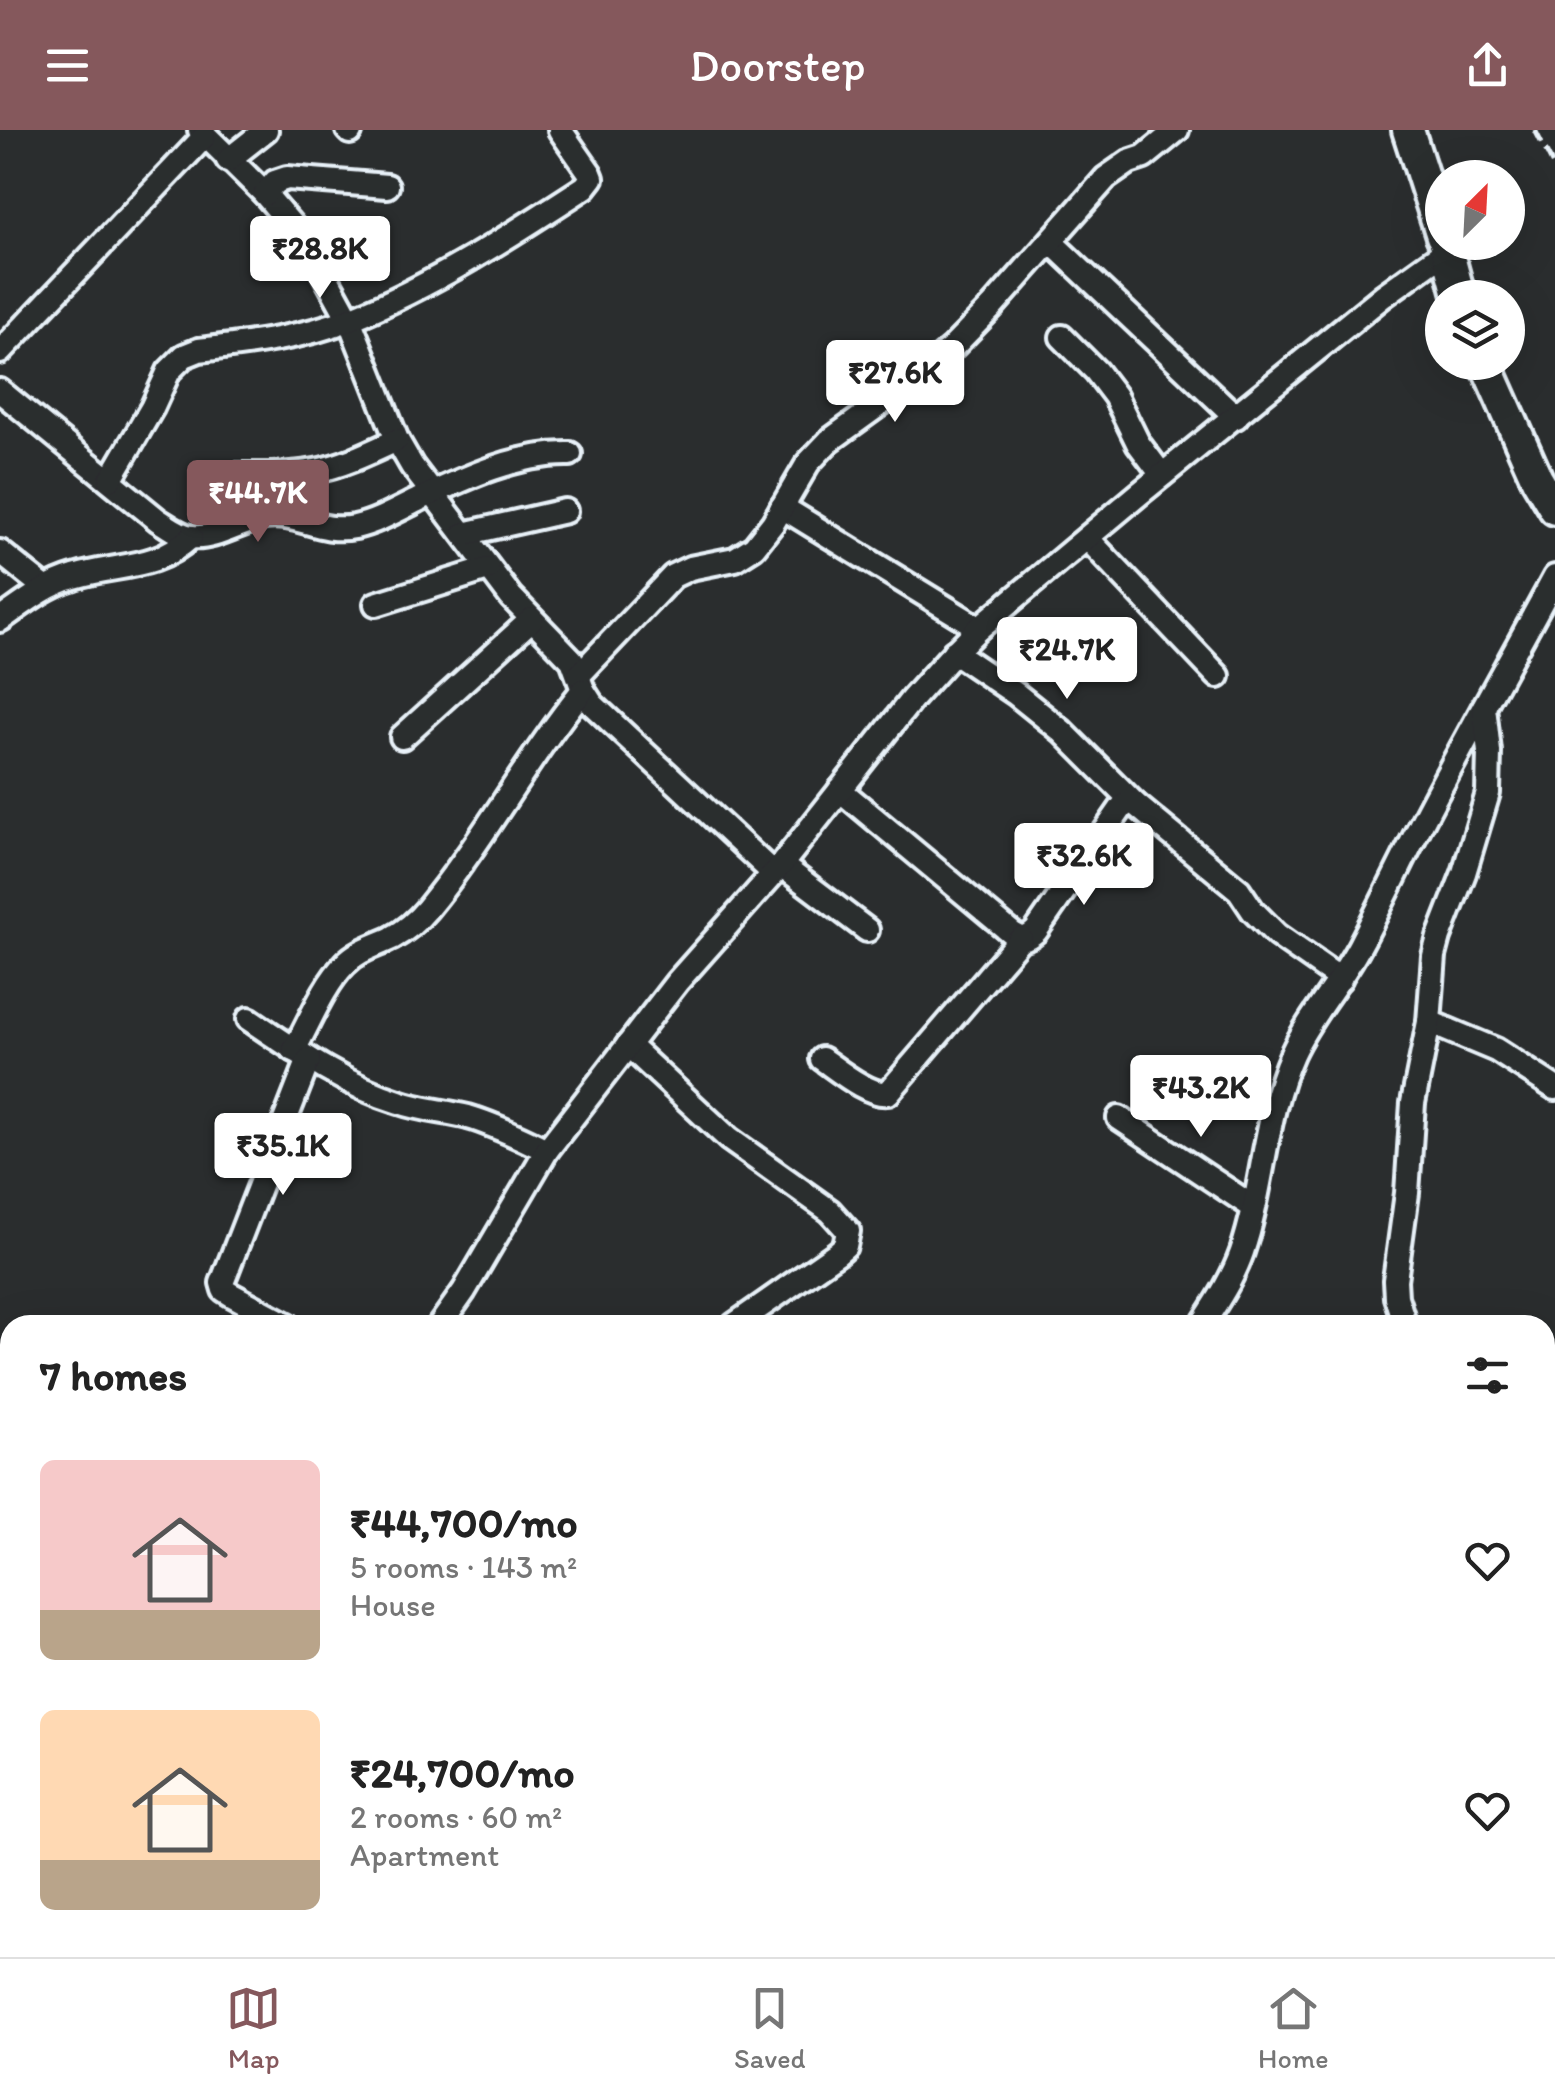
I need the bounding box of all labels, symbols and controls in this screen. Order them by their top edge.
icon: menu [40,38,95,93]
text: Doorstep [690,38,866,92]
icon: share [1460,38,1515,93]
north arrow [1425,160,1525,260]
map controls [1425,160,1525,380]
pin: ₹28.8K [239,216,401,301]
text: ₹28.8K [272,229,368,267]
button: layers [1425,280,1525,380]
pin: ₹27.6K [814,340,976,425]
text: ₹27.6K [848,353,942,391]
pin: ₹44.7K [177,460,339,545]
text: ₹44.7K [209,473,307,511]
pin: ₹24.7K [986,617,1148,702]
text: ₹24.7K [1019,630,1115,668]
pin: ₹32.6K [1003,823,1165,908]
text: ₹32.6K [1036,836,1132,874]
pin: ₹43.2K [1120,1055,1282,1140]
text: ₹43.2K [1152,1068,1250,1106]
pin: ₹35.1K [202,1113,364,1198]
text: ₹35.1K [236,1126,330,1164]
icon: filters [1460,1348,1515,1403]
text: 7 homes [40,1350,187,1401]
text: ₹44,700/mo [350,1497,578,1548]
icon: home [120,1500,240,1620]
icon: heart [1460,1533,1515,1588]
text: 5 rooms · 143 m² [350,1548,577,1586]
text: House [350,1586,436,1624]
text: ₹24,700/mo [350,1747,575,1798]
icon: home [120,1750,240,1870]
icon: heart [1460,1783,1515,1838]
text: 2 rooms · 60 m² [350,1798,562,1836]
text: Apartment [350,1836,499,1874]
tab: Map [226,1981,281,2075]
tab: Saved [734,1981,805,2075]
tab: Home [1258,1981,1329,2075]

